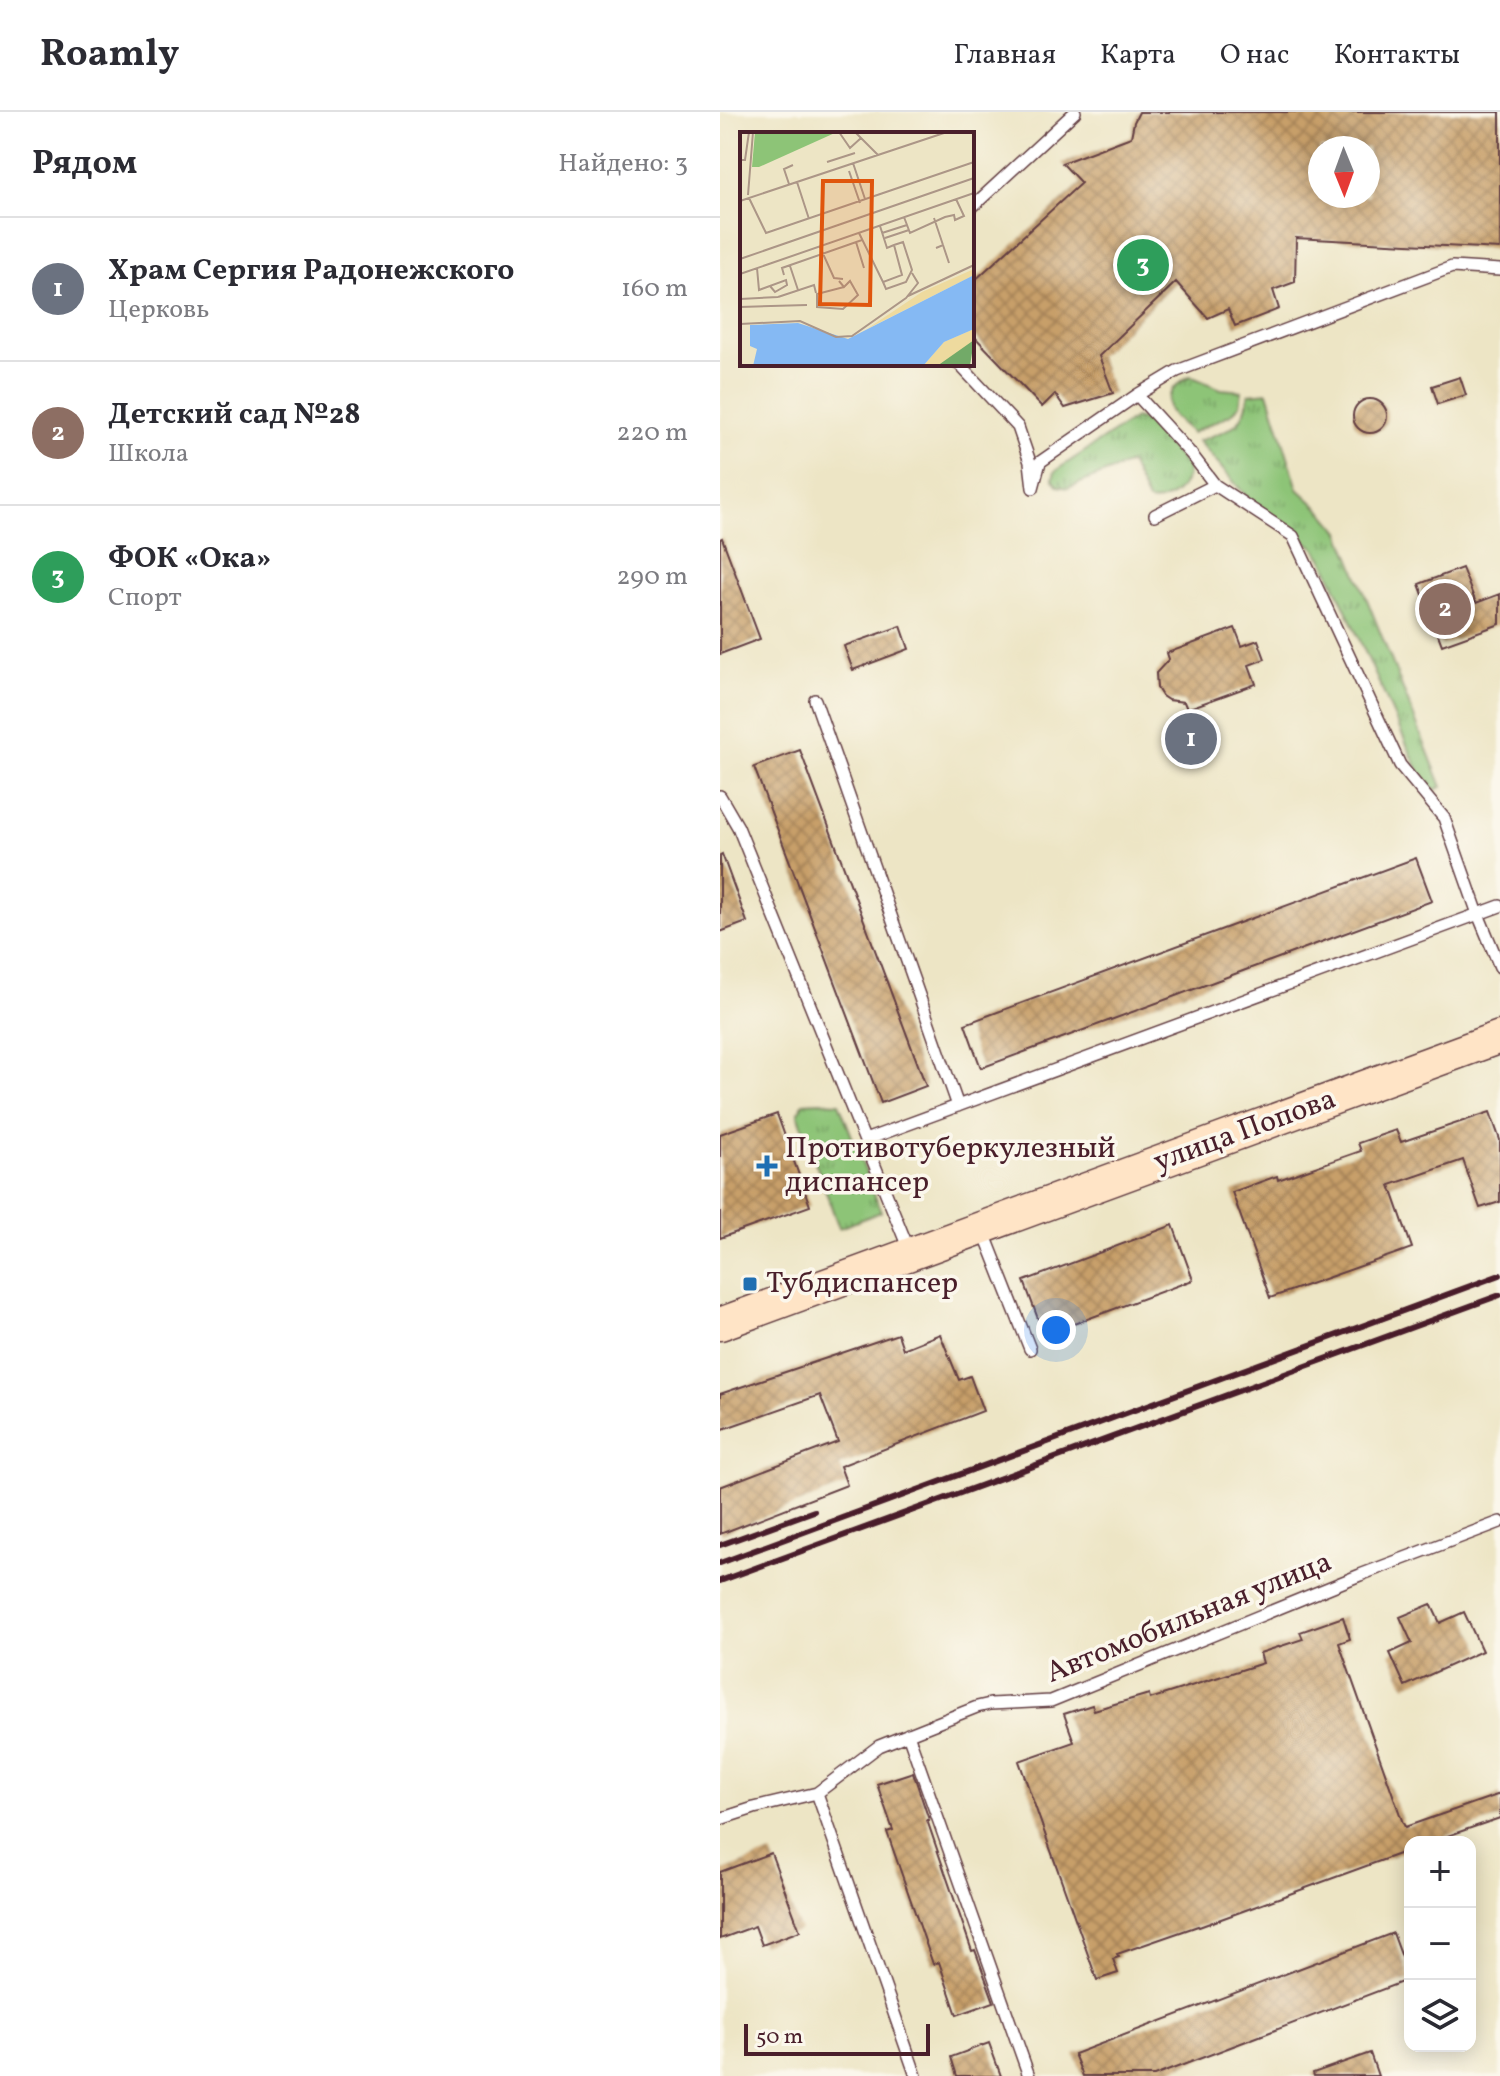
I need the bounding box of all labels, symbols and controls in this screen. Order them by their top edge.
text: Roamly [40,29,179,82]
text: Главная [954,36,1056,75]
text: Карта [1100,36,1176,75]
text: О нас [1220,36,1290,75]
text: Контакты [1334,36,1460,75]
inset map [740,132,974,366]
north arrow [1308,136,1380,208]
text: Рядом [32,141,137,188]
text: Найдено: 3 [558,146,688,182]
pin: 3 [1117,235,1169,295]
text: Храм Сергия Радонежского [108,250,514,292]
text: 1 [53,271,63,307]
text: 160 m [621,271,688,307]
text: Церковь [108,292,209,328]
text: Детский сад №28 [108,394,361,436]
text: 2 [51,415,65,451]
text: 220 m [616,415,688,451]
text: Школа [108,436,189,472]
text: ФОК «Ока» [108,538,271,580]
text: 3 [51,559,65,595]
text: 290 m [616,559,688,595]
pin: 2 [1419,579,1471,639]
text: Спорт [108,580,182,616]
pin: 1 [1165,709,1217,769]
street label: улица Попова [1148,1079,1342,1183]
place label: Противотуберкулезный диспансер [785,1128,1116,1204]
marker: Противотуберкулезный диспансер [756,1155,778,1177]
place label: Тубдиспансер [766,1263,958,1305]
marker: Тубдиспансер [741,1275,759,1293]
your location [1036,1310,1076,1350]
street label: Автомобильная улица [1040,1541,1338,1695]
map controls [1404,1836,1476,2052]
button: + [1404,1836,1476,1908]
button: − [1404,1908,1476,1980]
button: layers [1404,1980,1476,2052]
scale bar [744,2020,930,2056]
text: 50 m [756,2022,803,2053]

